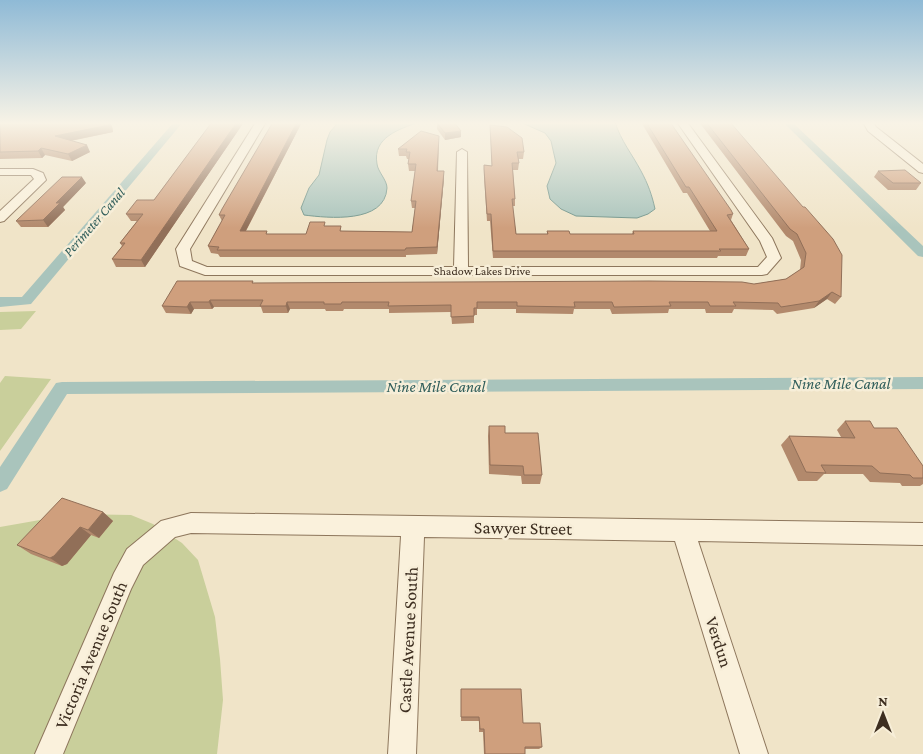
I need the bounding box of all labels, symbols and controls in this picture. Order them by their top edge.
water label: Perimeter Canal [60,184,128,259]
street label: Shadow Lakes Drive [434,264,530,278]
water label: Nine Mile Canal [792,375,892,392]
water label: Nine Mile Canal [387,378,487,395]
street label: Sawyer Street [474,517,573,539]
street label: Castle Avenue South [394,566,422,714]
street label: Victoria Avenue South [51,578,131,732]
street label: Verdun [701,614,737,670]
north arrow [858,689,908,739]
text: N [878,693,888,709]

